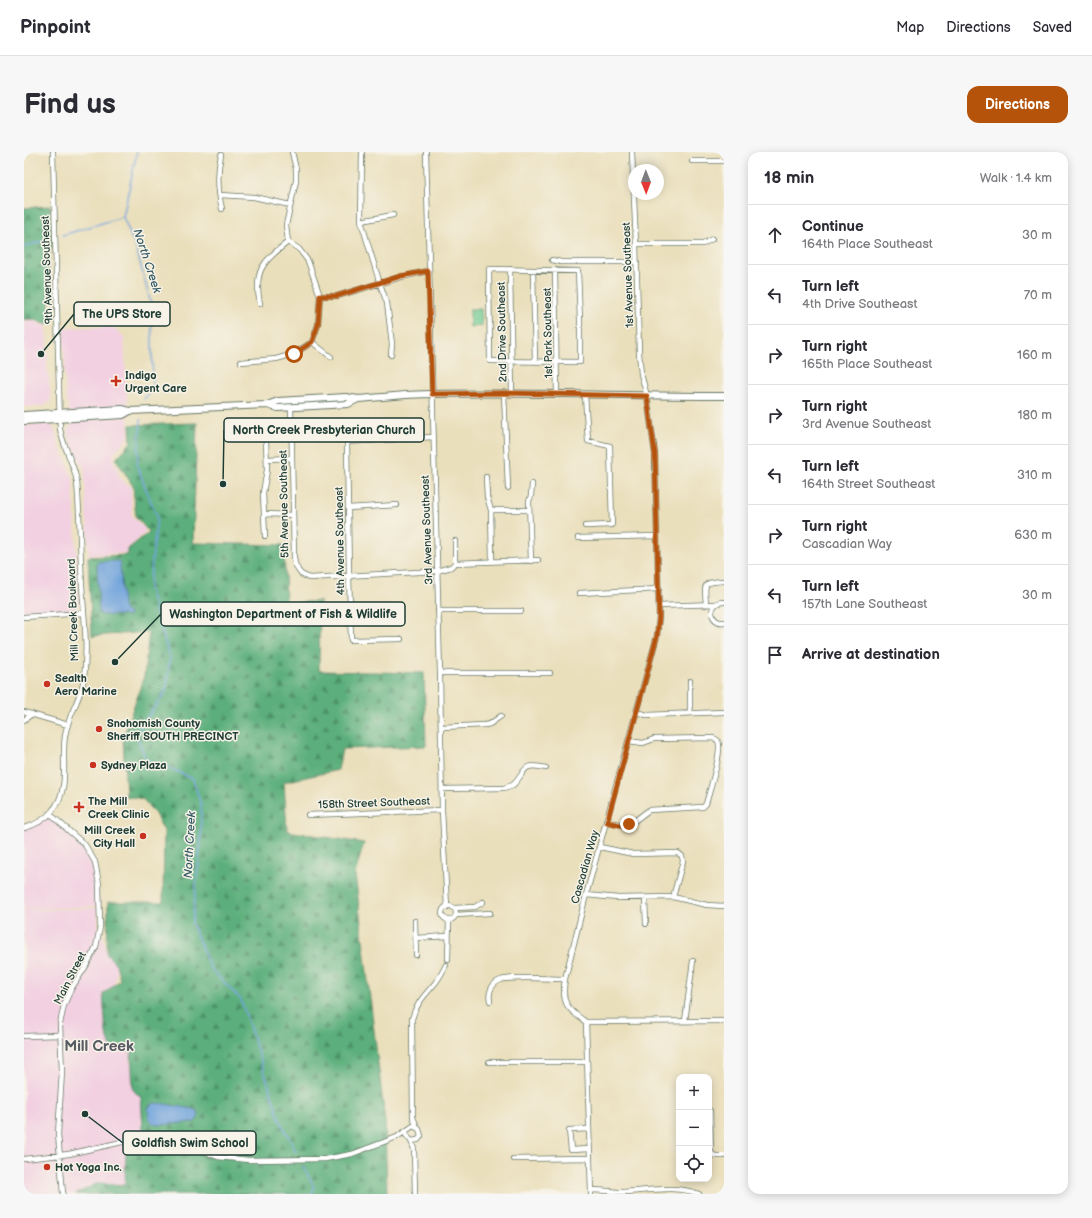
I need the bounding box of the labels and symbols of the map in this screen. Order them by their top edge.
north arrow [628,164,664,200]
street label: 9th Avenue Southeast [39,215,55,324]
street label: 1st Avenue Southeast [620,221,636,328]
water label: North Creek [130,227,165,296]
street label: 2nd Drive Southeast [495,281,509,382]
street label: 1st Park Southeast [541,287,555,379]
callout: The UPS Store [74,302,170,326]
text: The UPS Store [82,307,162,322]
route start [285,345,303,363]
place label: Indigo Urgent Care [125,369,187,395]
marker: Indigo Urgent Care [110,375,122,387]
callout: North Creek Presbyterian Church [224,418,424,442]
text: North Creek Presbyterian Church [232,423,416,438]
street label: 5th Avenue Southeast [277,449,291,558]
street label: 3rd Avenue Southeast [419,474,435,585]
street label: 4th Avenue Southeast [333,486,347,595]
street label: Mill Creek Boulevard [65,558,81,662]
callout: Washington Department of Fish & Wildlife [161,602,405,626]
text: Washington Department of Fish & Wildlife [169,607,397,622]
place label: Sealth Aero Marine [54,672,117,698]
marker: Sealth Aero Marine [42,679,52,689]
place label: Snohomish County Sheriff SOUTH PRECINCT [107,717,239,743]
marker: Snohomish County Sheriff SOUTH PRECINCT [94,724,104,734]
place label: Sydney Plaza [101,759,167,772]
marker: Sydney Plaza [88,760,98,770]
place label: The Mill Creek Clinic [88,795,149,821]
street label: 158th Street Southeast [318,795,431,811]
marker: The Mill Creek Clinic [73,801,85,813]
water label: North Creek [181,810,199,879]
route end [620,815,638,833]
place label: Mill Creek City Hall [84,824,135,850]
street label: Cascadian Way [568,829,602,905]
marker: Mill Creek City Hall [138,831,148,841]
street label: Main Street [51,949,89,1007]
district label: Mill Creek [64,1037,134,1056]
callout: Goldfish Swim School [123,1131,256,1155]
text: Goldfish Swim School [132,1136,248,1151]
place label: Hot Yoga Inc. [55,1161,122,1174]
marker: Hot Yoga Inc. [42,1162,52,1172]

